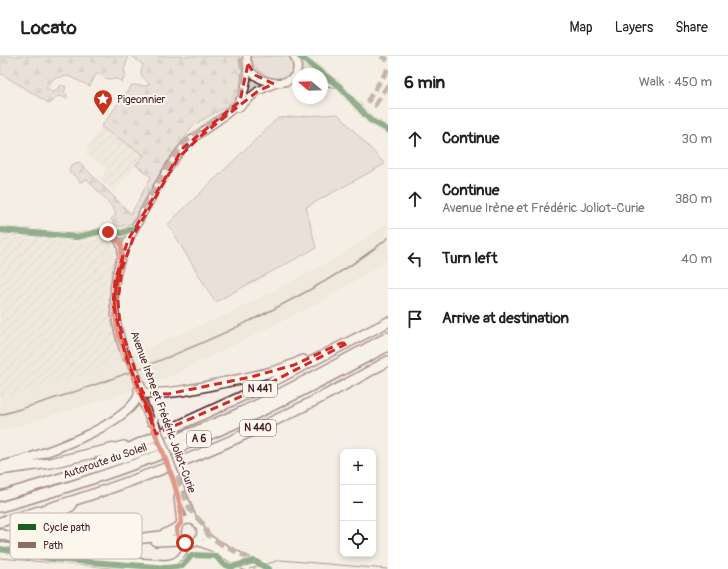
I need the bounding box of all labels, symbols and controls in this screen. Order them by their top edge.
text: Locato [20,16,77,40]
text: Map [570,19,593,36]
text: Layers [615,19,653,36]
text: Share [675,19,708,36]
north arrow [292,68,328,104]
text: 6 min [404,72,445,93]
text: Walk · 450 m [639,74,712,90]
place icon: Pigeonnier [92,88,114,116]
place label: Pigeonnier [117,93,166,106]
icon: ahead [404,128,426,150]
text: Continue [442,129,500,148]
text: 30 m [682,131,712,147]
text: Continue [442,181,500,200]
icon: ahead [404,188,426,210]
text: 380 m [675,191,712,207]
text: Avenue Irène et Frédéric Joliot-Curie [442,200,644,216]
route end [99,223,117,241]
icon: left [404,248,426,270]
text: Turn left [442,249,498,268]
text: 40 m [681,251,712,267]
icon: arrive [404,308,426,330]
text: Arrive at destination [442,309,569,328]
street label: Avenue Irène et Frédéric Joliot-Curie [128,329,199,495]
road number: N 441 [243,381,277,397]
road number: N 440 [240,420,276,436]
road number: A 6 [187,431,211,447]
street label: Autoroute du Soleil [61,440,149,482]
map controls [340,449,376,557]
button: + [340,449,376,485]
button: − [340,485,376,521]
legend [10,513,142,559]
text: Cycle path [43,521,90,534]
button: locate [340,521,376,557]
route start [176,534,194,552]
text: Path [43,539,63,552]

